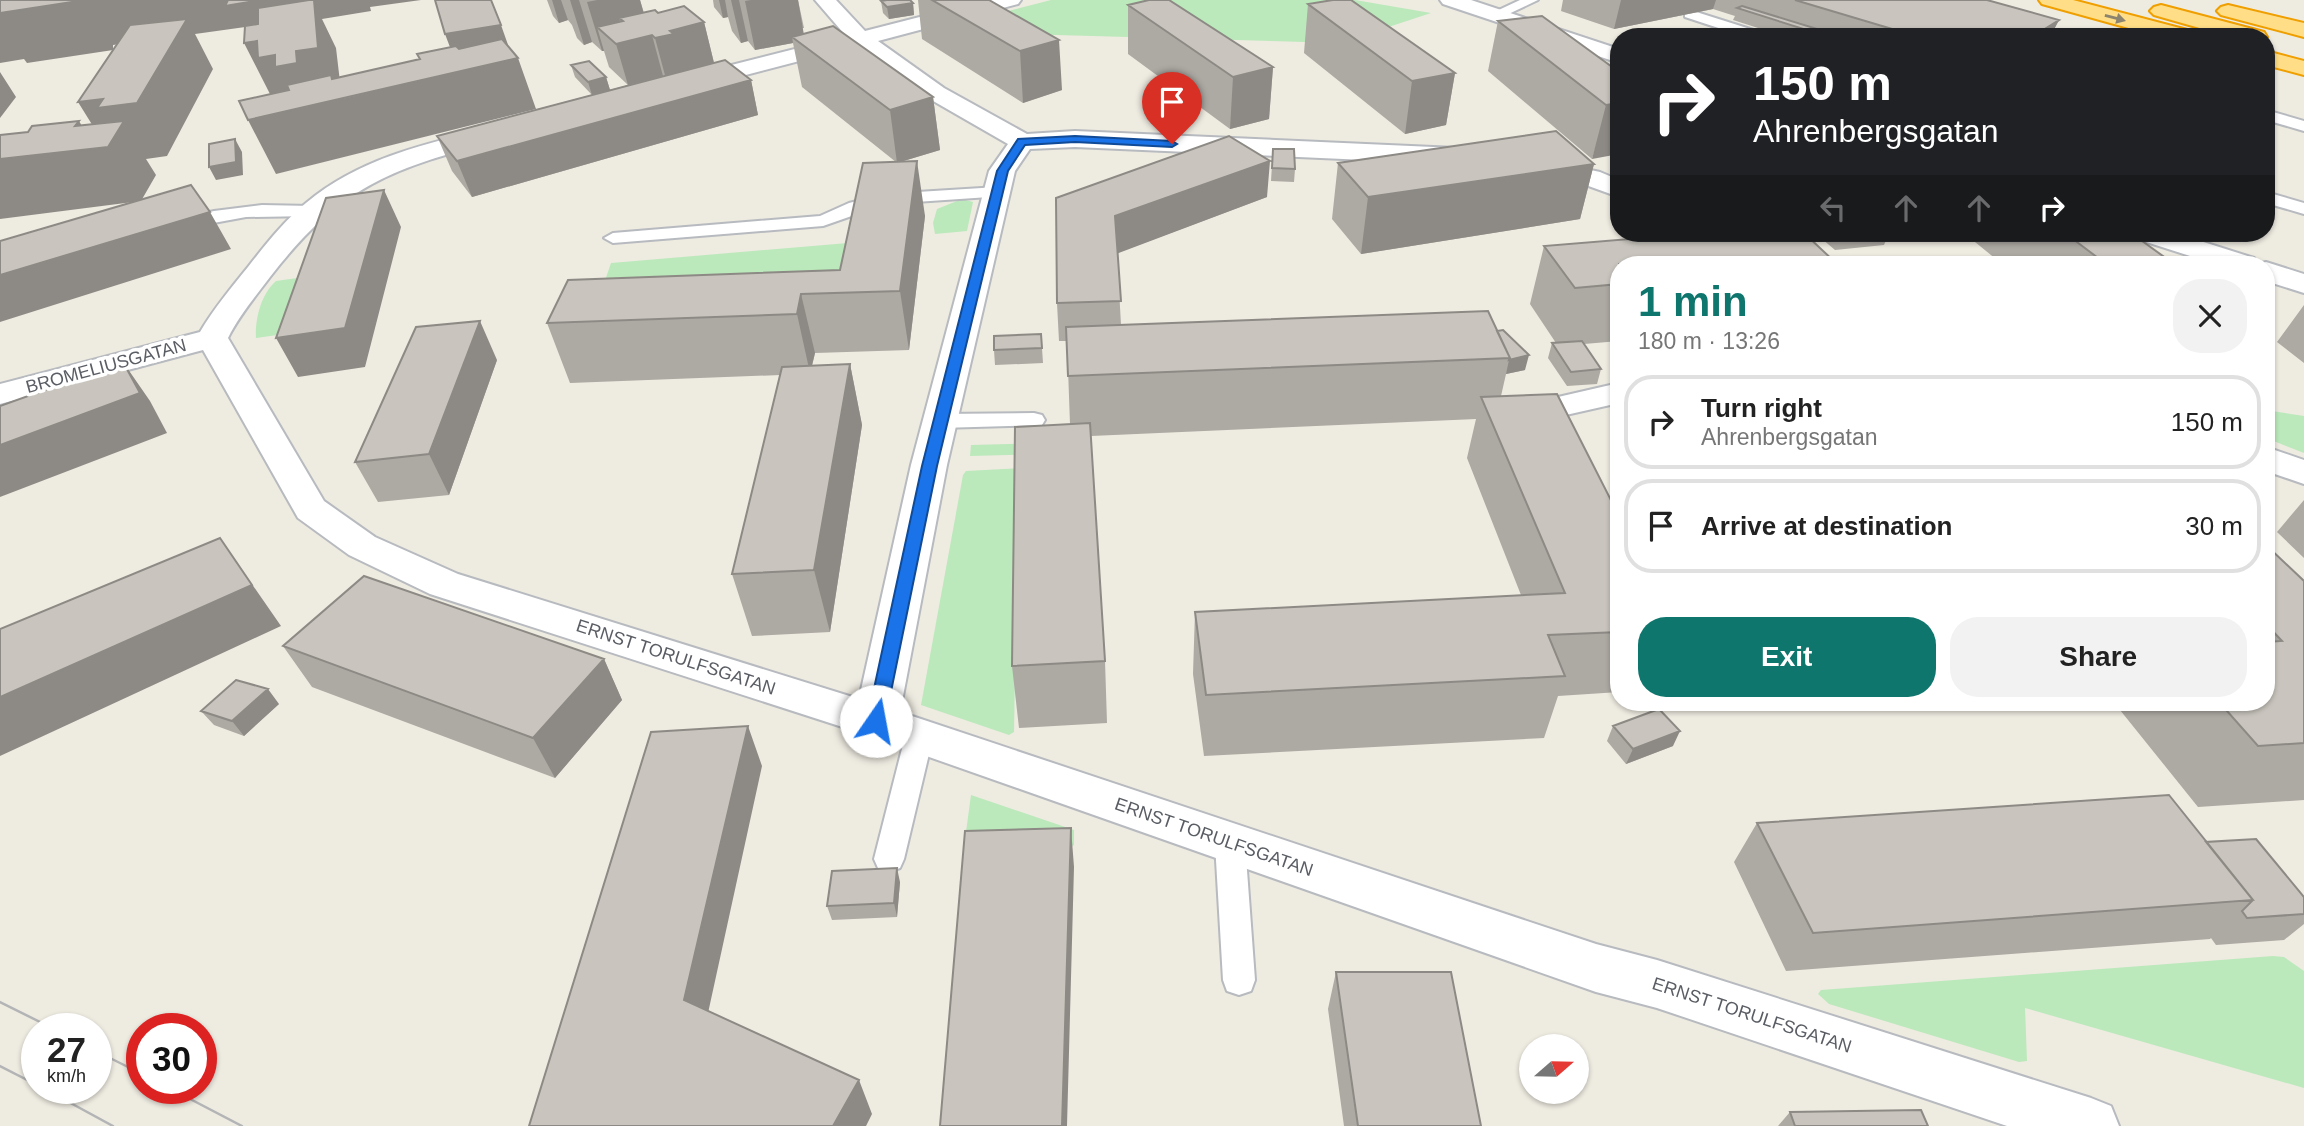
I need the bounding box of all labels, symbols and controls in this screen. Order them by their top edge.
one-way arrow [2105,13,2126,23]
icon: right [1638,56,1729,147]
text: 150 m [1753,56,1892,110]
pin [1142,72,1202,144]
icon: arrive [1153,83,1191,121]
text: Ahrenbergsgatan [1753,113,1999,149]
icon: left [1814,189,1852,227]
icon: ahead [1887,189,1925,227]
icon: ahead [1960,189,1998,227]
icon: right [2033,189,2071,227]
text: 1 min [1638,278,1748,325]
button: close [2173,279,2247,353]
text: 180 m · 13:26 [1638,328,1780,354]
street label: BROMELIUSGATAN [24,335,188,397]
text: Turn right [1701,393,1822,423]
icon: right [1642,403,1680,441]
text: 150 m [2171,407,2243,437]
text: Ahrenbergsgatan [1701,424,1877,450]
icon: arrive [1642,507,1680,545]
text: Arrive at destination [1701,511,1952,541]
text: 30 m [2185,511,2243,541]
street label: ERNST TORULFSGATAN [574,615,778,699]
button: Exit [1638,617,1936,697]
button: Share [1950,617,2247,697]
position arrow [839,684,913,758]
street label: ERNST TORULFSGATAN [1112,794,1316,880]
street label: ERNST TORULFSGATAN [1650,973,1854,1057]
speed limit sign: 30 [126,1013,217,1104]
text: 27 [47,1030,86,1069]
north arrow [1519,1034,1589,1104]
map controls [1519,1034,1589,1104]
text: km/h [47,1066,86,1086]

